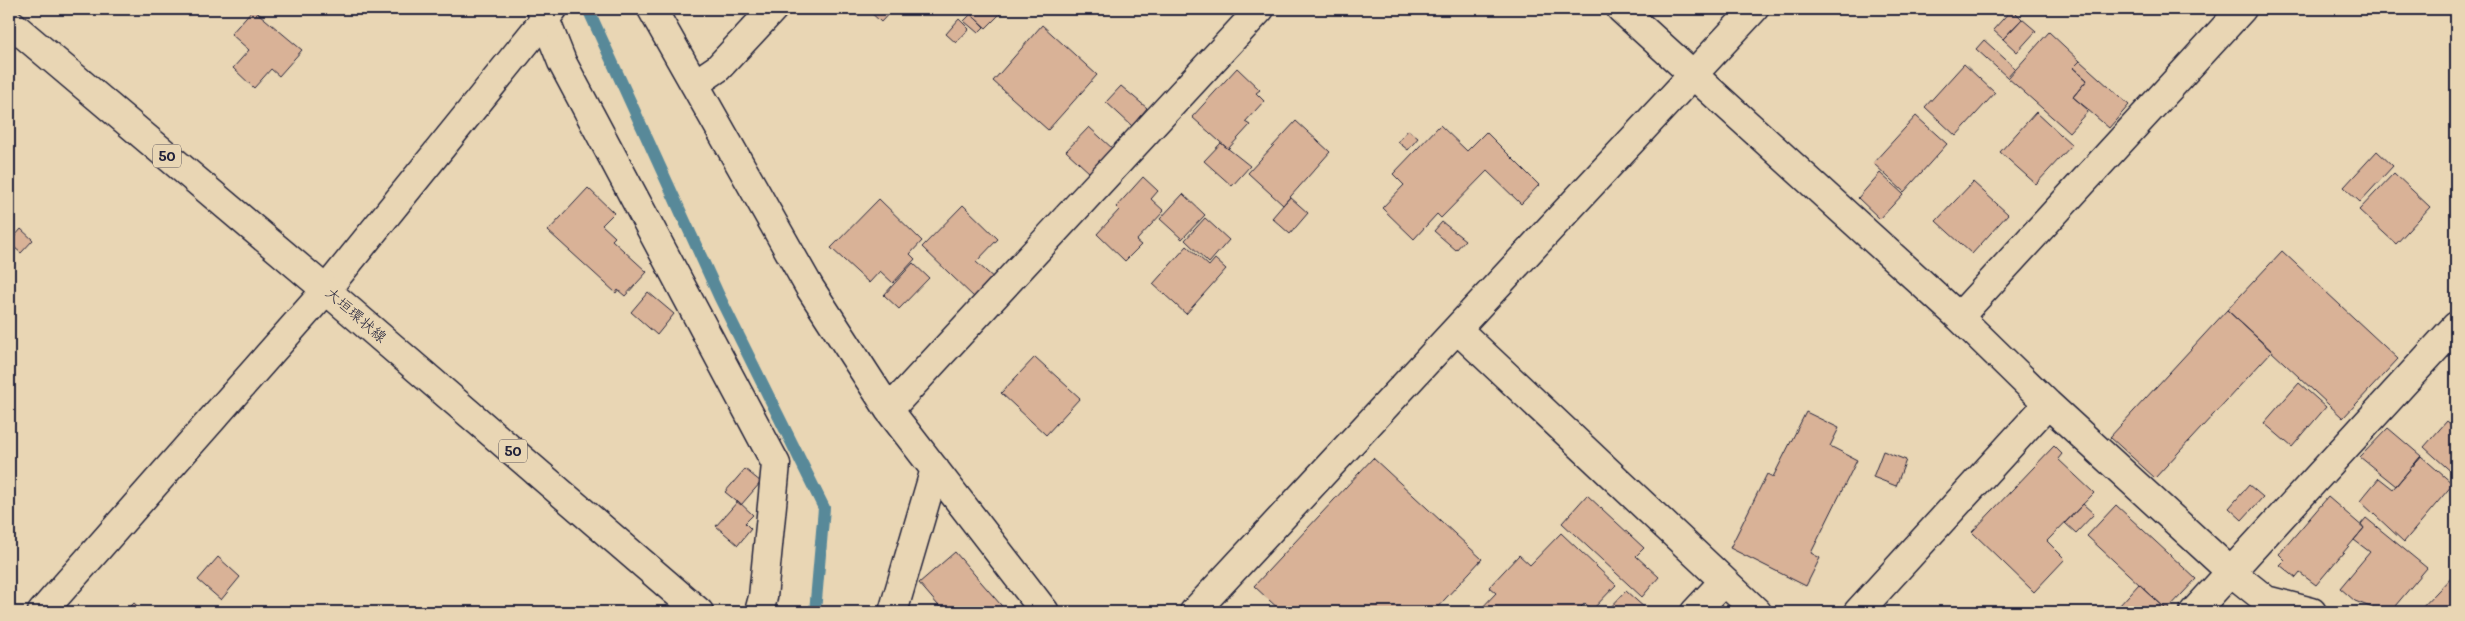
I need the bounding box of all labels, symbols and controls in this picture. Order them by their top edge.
road number: 50 [153,144,181,168]
street label: 大垣環状線 [322,282,392,346]
road number: 50 [499,440,527,462]

